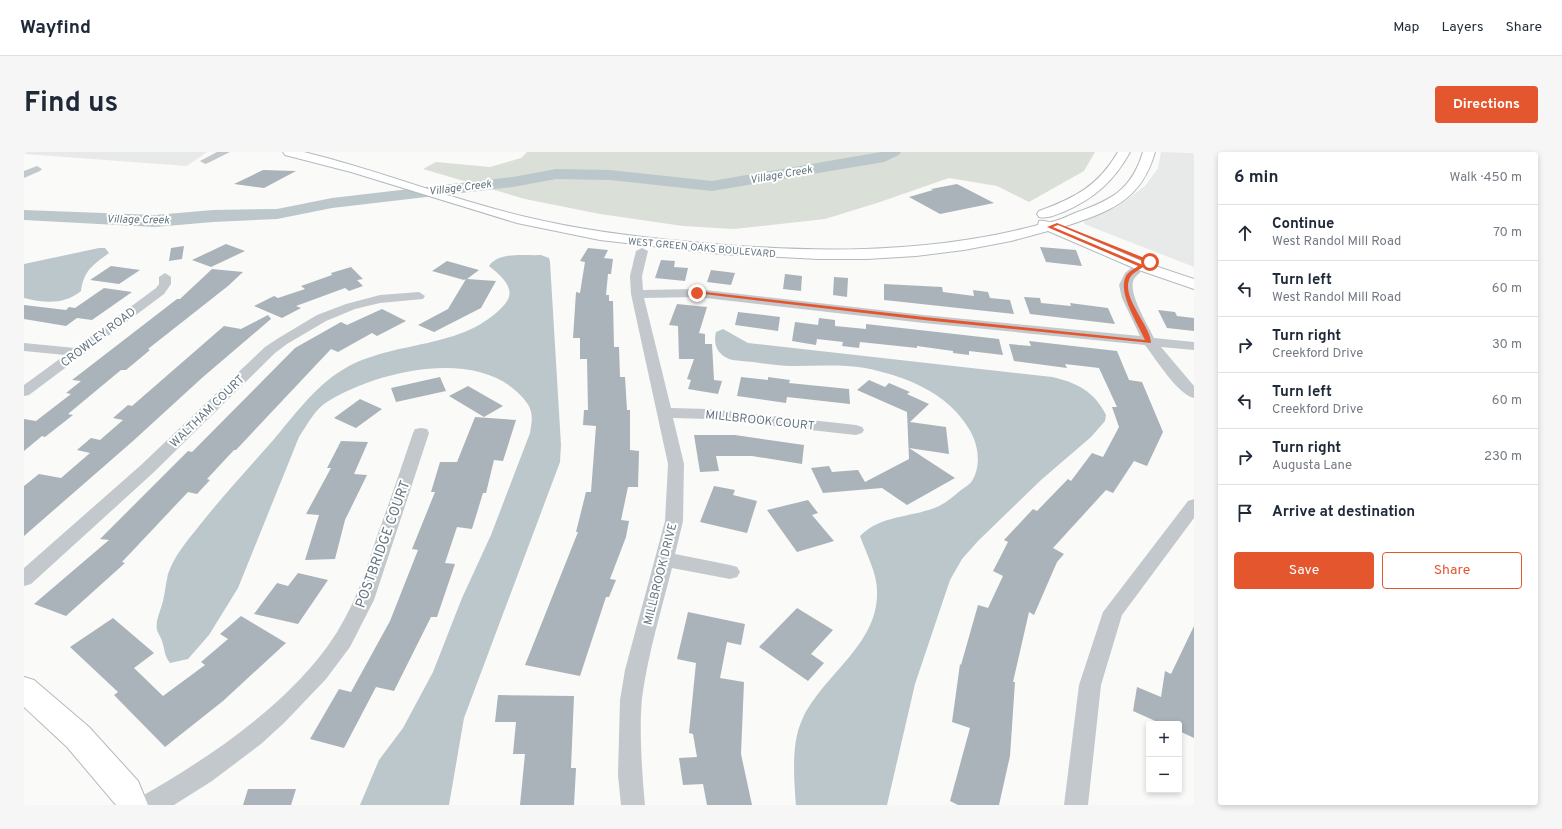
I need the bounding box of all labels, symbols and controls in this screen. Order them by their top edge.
text: Wayfind [20,16,91,40]
text: Map [1393,19,1419,36]
text: Layers [1441,19,1483,36]
text: Share [1505,19,1542,36]
text: Find us [24,86,118,122]
button: Directions [1435,86,1538,123]
water label: Village Creek [749,163,814,187]
text: 6 min [1234,167,1278,189]
text: Walk · 450 m [1450,170,1522,186]
water label: Village Creek [428,177,493,199]
water label: Village Creek [106,212,170,228]
text: Continue [1272,215,1334,234]
icon: ahead [1234,222,1256,244]
text: 70 m [1493,225,1522,241]
text: West Randol Mill Road [1272,234,1401,250]
street label: WEST GREEN OAKS BOULEVARD [627,236,777,261]
route start [1141,253,1159,271]
text: Turn left [1272,271,1332,290]
icon: left [1234,278,1256,300]
text: 60 m [1492,281,1522,297]
route end [688,284,706,302]
text: West Randol Mill Road [1272,290,1401,306]
street label: CROWLEY ROAD [58,304,139,371]
text: Turn right [1272,327,1341,346]
icon: right [1234,334,1256,356]
text: 30 m [1492,337,1522,353]
text: Creekford Drive [1272,346,1363,362]
street label: WALTHAM COURT [167,372,249,452]
text: Turn left [1272,383,1332,402]
icon: left [1234,390,1256,412]
text: 60 m [1492,393,1522,409]
text: Creekford Drive [1272,402,1363,418]
street label: MILLBROOK COURT [705,407,815,435]
text: Turn right [1272,439,1341,458]
icon: right [1234,446,1256,468]
text: 230 m [1484,449,1522,465]
text: Augusta Lane [1272,458,1352,474]
street label: POSTBRIDGE COURT [352,478,414,611]
icon: arrive [1234,502,1256,524]
text: Arrive at destination [1272,503,1415,522]
street label: MILLBROOK DRIVE [641,522,681,627]
button: Save [1234,552,1374,589]
button: Share [1382,552,1522,589]
map controls [1146,721,1182,793]
button: + [1146,721,1182,757]
button: − [1146,757,1182,793]

